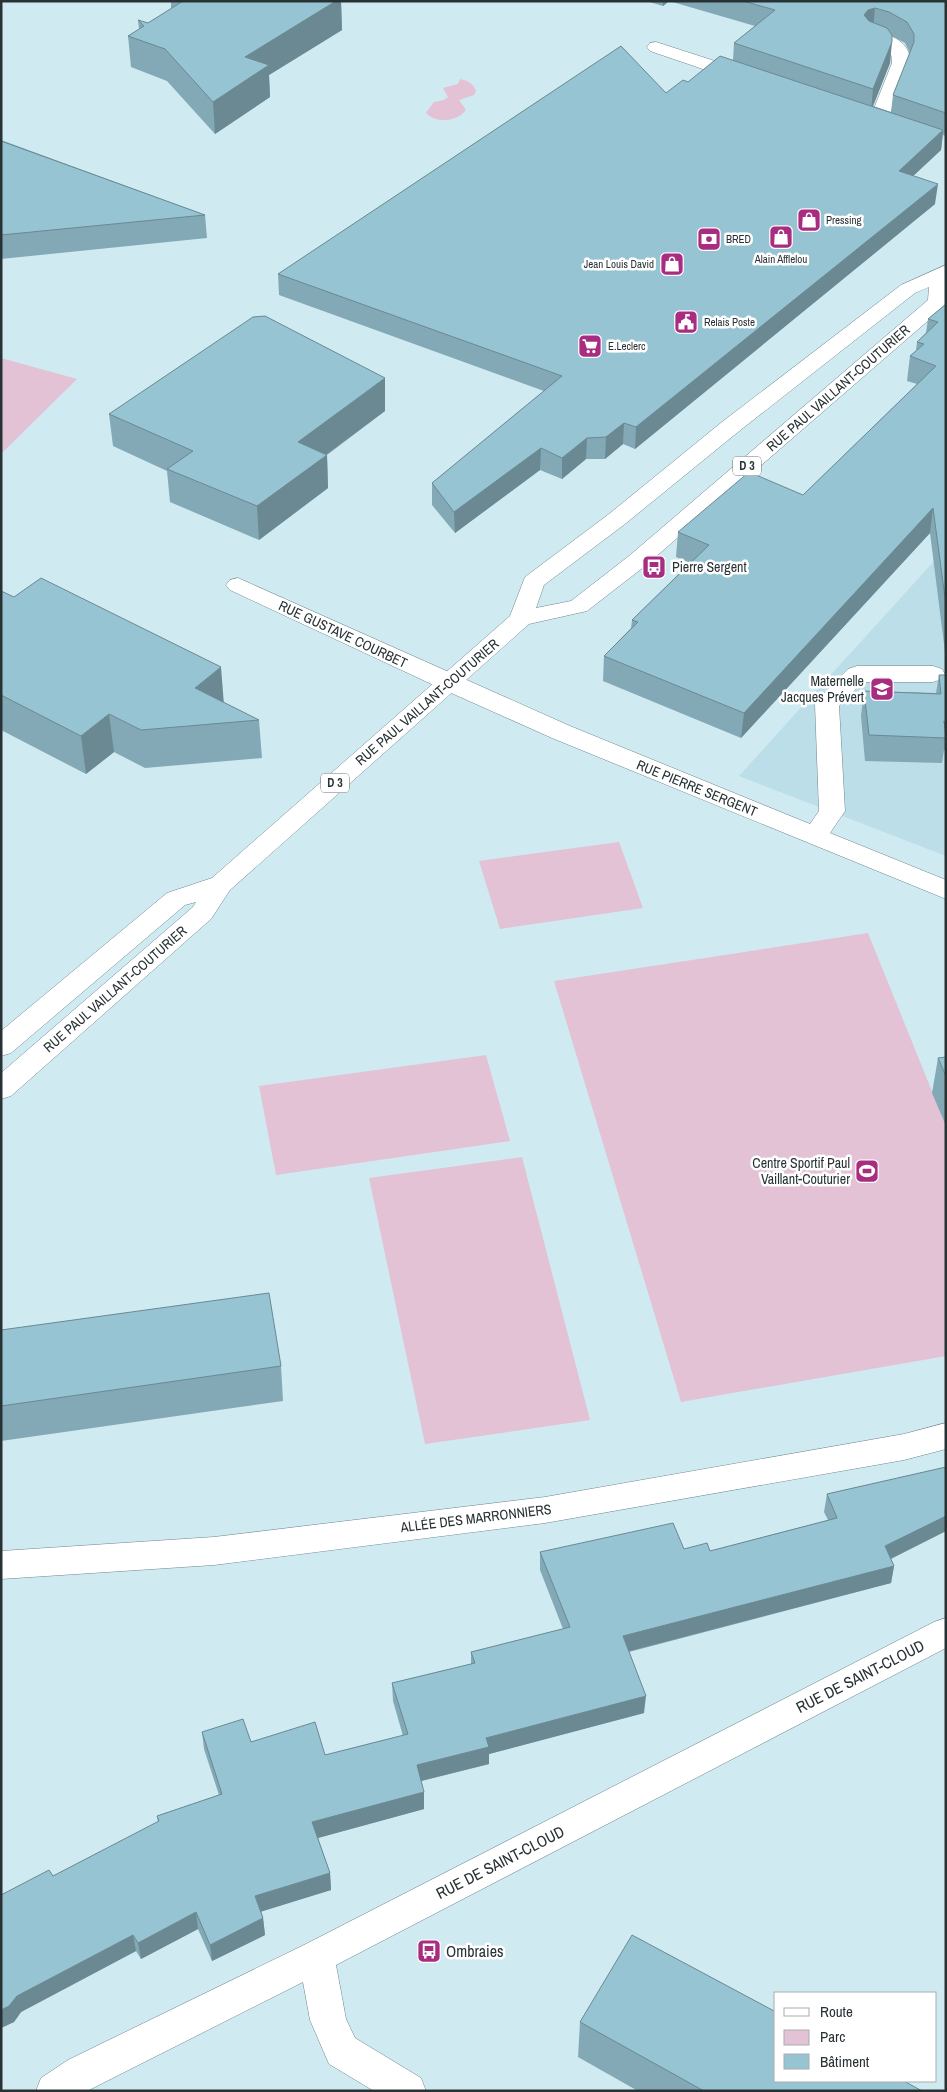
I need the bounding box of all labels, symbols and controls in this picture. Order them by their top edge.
shop icon: Pressing [796,207,822,233]
place label: Pressing [826,213,862,227]
shop icon: Alain Afflelou [768,224,794,250]
bank icon: BRED [696,226,722,252]
place label: BRED [726,232,751,246]
shop icon: Jean Louis David [659,251,685,277]
place label: Alain Afflelou [754,252,807,266]
place label: Jean Louis David [584,257,654,271]
public building icon: Relais Poste [673,309,699,335]
place label: Relais Poste [704,315,755,329]
street label: RUE PAUL VAILLANT-COUTURIER [763,321,913,455]
supermarket icon: E.Leclerc [577,333,603,359]
place label: E.Leclerc [608,339,646,353]
road number: D 3 [733,456,761,476]
bus stop icon: Pierre Sergent [641,554,667,580]
place label: Pierre Sergent [672,558,747,576]
street label: RUE GUSTAVE COURBET [276,596,410,672]
street label: RUE PAUL VAILLANT-COUTURIER [352,635,502,769]
place label: Maternelle Jacques Prévert [781,672,864,706]
school or university icon: Maternelle Jacques Prévert [869,676,895,702]
street label: RUE PIERRE SERGENT [634,756,760,820]
road number: D 3 [321,774,349,792]
street label: RUE PAUL VAILLANT-COUTURIER [40,922,190,1056]
place label: Centre Sportif Paul Vaillant-Couturier [752,1154,850,1188]
sports icon: Centre Sportif Paul Vaillant-Couturier [854,1158,880,1184]
street label: ALLÉE DES MARRONNIERS [399,1500,553,1536]
street label: RUE DE SAINT-CLOUD [792,1634,928,1718]
street label: RUE DE SAINT-CLOUD [432,1820,568,1904]
bus stop icon: Ombraies [416,1938,442,1964]
place label: Ombraies [446,1940,504,1962]
legend [774,1992,937,2082]
text: Route [820,2001,853,2022]
text: Parc [820,2026,845,2047]
text: Bâtiment [820,2051,870,2072]

